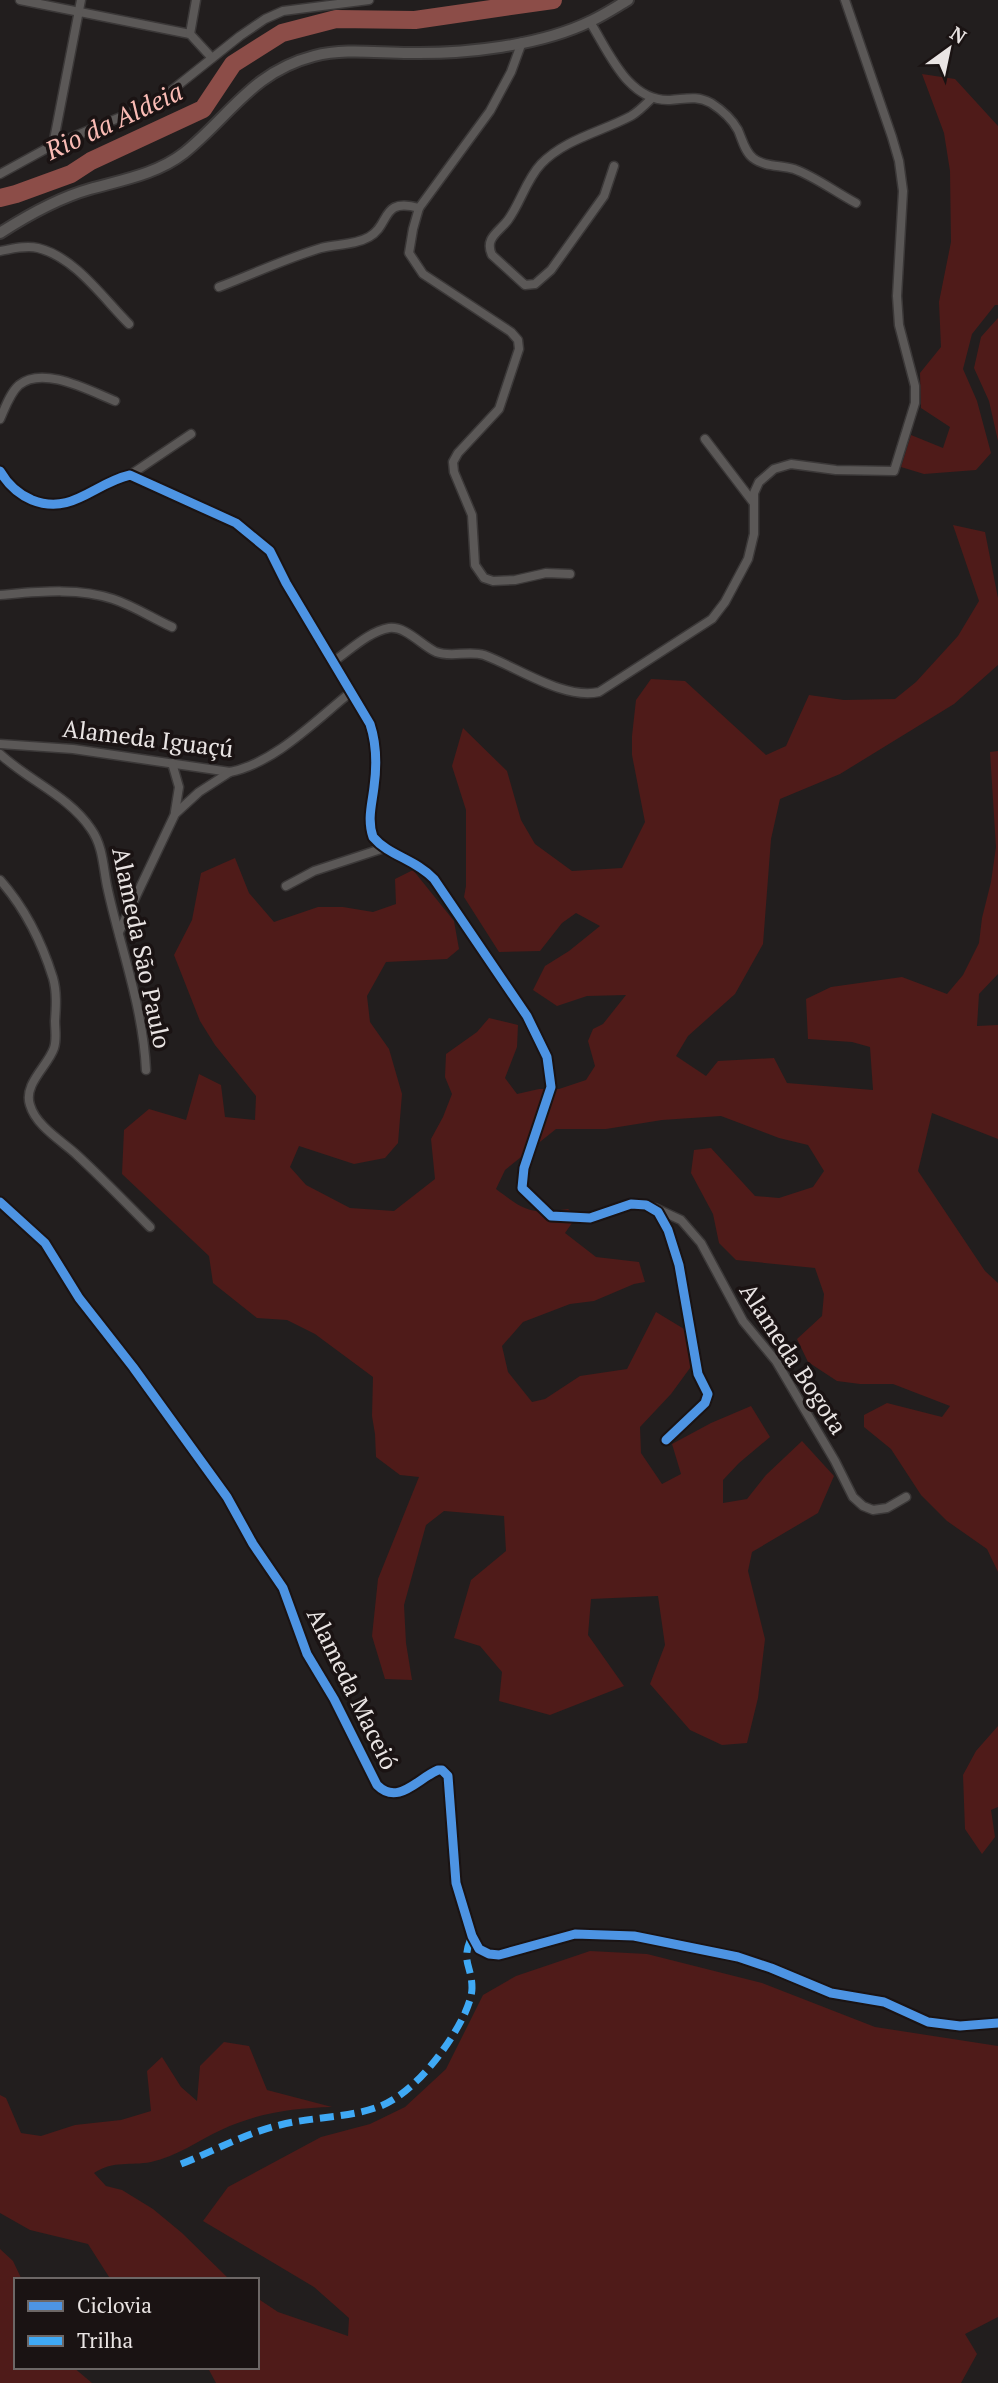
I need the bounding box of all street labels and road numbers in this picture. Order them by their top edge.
street label: Alameda Iguaçú [61,712,236,764]
street label: Alameda São Paulo [105,844,179,1051]
street label: Alameda Bogota [733,1277,855,1440]
street label: Alameda Maceió [300,1602,406,1775]

